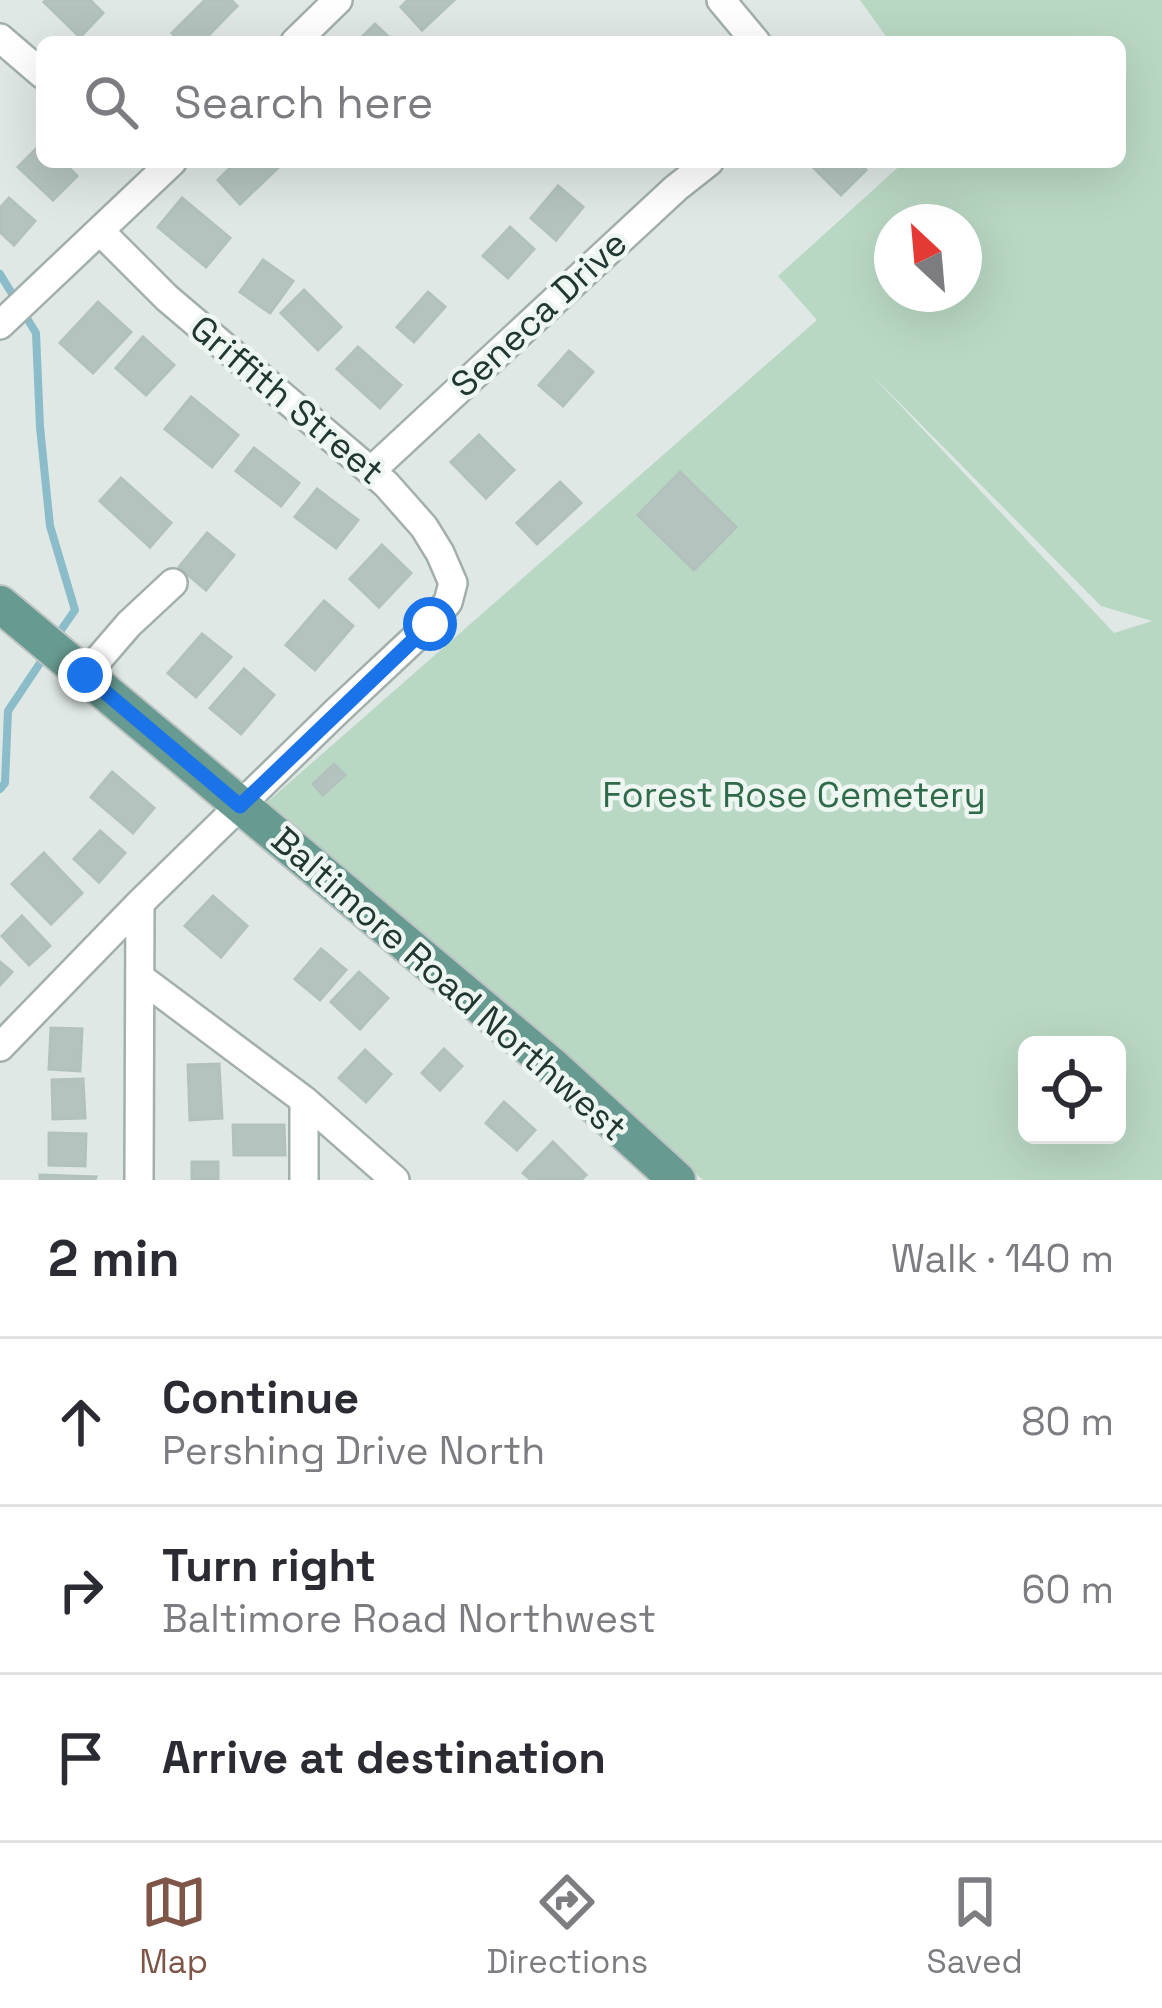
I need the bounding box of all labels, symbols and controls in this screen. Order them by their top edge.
search box [36,36,1126,168]
icon: search [78,69,144,135]
text: Search here [174,74,433,131]
north arrow [874,204,982,312]
street label: Seneca Drive [441,221,637,407]
street label: Griffith Street [180,305,394,495]
route start [403,597,457,651]
route end [58,648,112,702]
park label: Forest Rose Cemetery [602,772,986,818]
street label: Baltimore Road Northwest [262,817,636,1151]
map controls [1018,1036,1126,1144]
button: locate [1018,1036,1126,1144]
text: 2 min [48,1226,180,1291]
text: Walk · 140 m [891,1234,1114,1283]
text: Continue [162,1369,359,1426]
icon: ahead [48,1389,114,1455]
text: 80 m [1021,1397,1114,1446]
text: Pershing Drive North [162,1426,545,1475]
text: Turn right [162,1537,376,1594]
icon: right [48,1557,114,1623]
text: 60 m [1022,1565,1114,1614]
text: Baltimore Road Northwest [162,1594,656,1643]
icon: arrive [48,1725,114,1791]
text: Arrive at destination [162,1729,606,1786]
tab: Map [139,1869,208,1983]
tab: Directions [486,1869,648,1983]
tab: Saved [927,1869,1023,1983]

